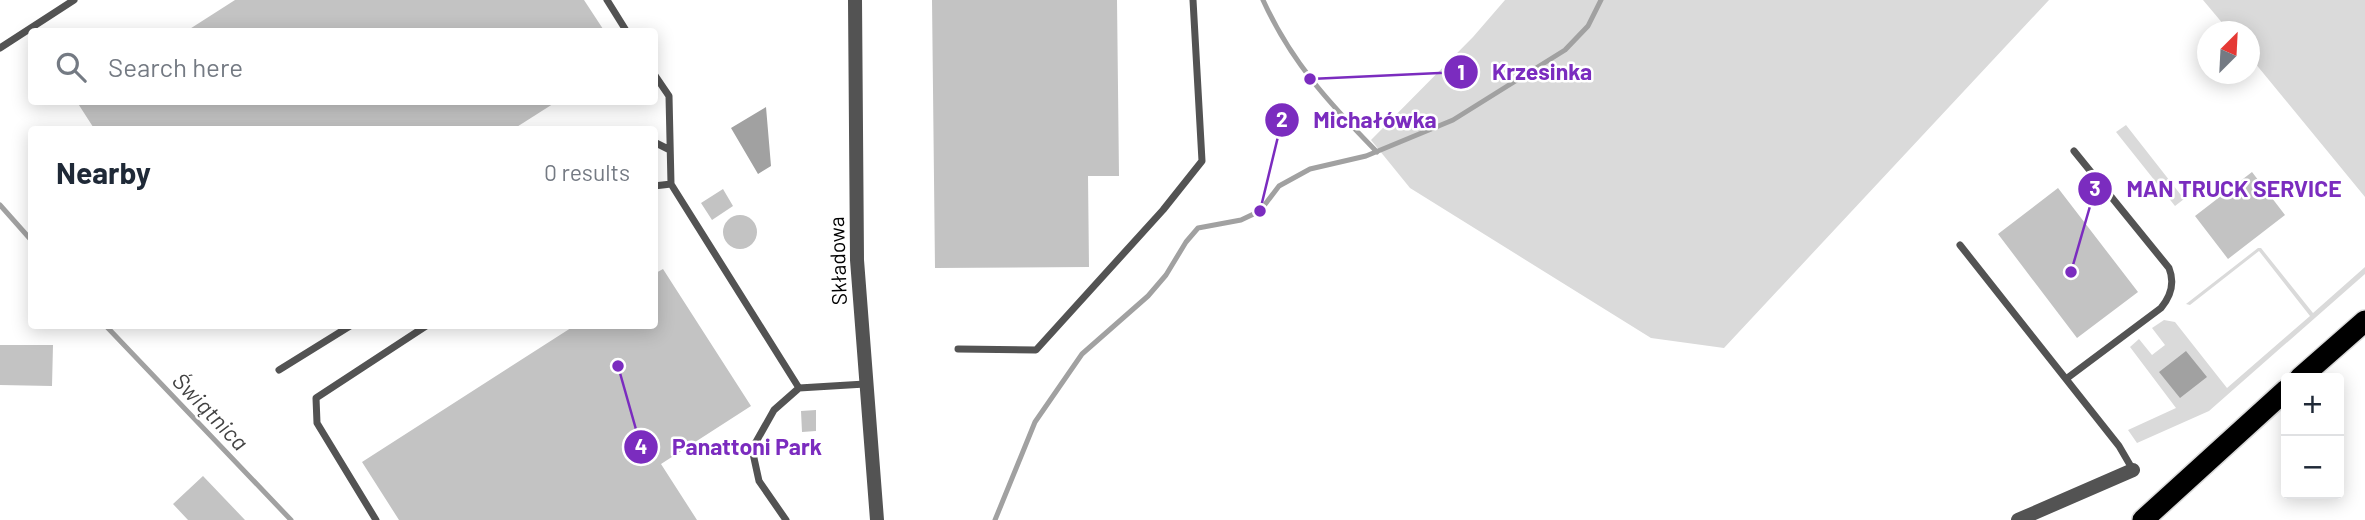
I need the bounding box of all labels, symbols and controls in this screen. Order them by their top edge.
north arrow [2197,21,2260,84]
search box [28,28,658,105]
icon: search [52,48,90,86]
callout: Krzesinka [1443,50,1606,94]
text: Search here [108,51,243,82]
text: Krzesinka [1492,57,1592,85]
text: 1 [1457,59,1465,84]
callout: Michałówka [1264,98,1451,142]
text: Michałówka [1313,105,1437,133]
text: 2 [1276,106,1288,131]
text: Nearby [56,154,151,190]
text: 0 results [544,158,630,186]
callout: MAN TRUCK SERVICE [2077,167,2355,211]
text: MAN TRUCK SERVICE [2126,174,2342,202]
text: 3 [2089,175,2101,200]
street label: Składowa [823,216,851,306]
water label: Świątnica [167,366,255,456]
map controls [2281,373,2344,499]
button: + [2281,373,2344,436]
callout: Panattoni Park [623,425,837,469]
text: Panattoni Park [672,432,822,460]
text: 4 [635,433,647,458]
button: − [2281,436,2344,499]

